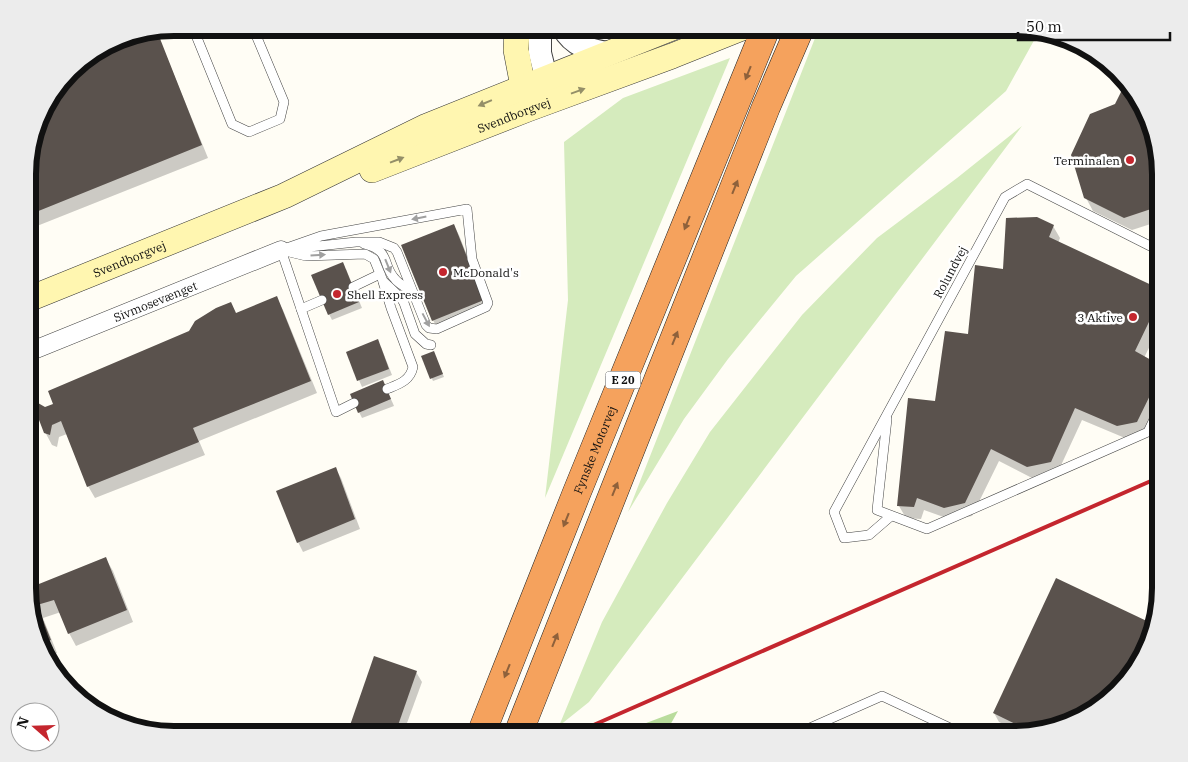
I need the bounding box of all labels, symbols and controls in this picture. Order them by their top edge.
scale bar [1018,10,1170,42]
text: 50 m [1026,17,1062,36]
one-way arrow [744,66,752,81]
one-way arrow [571,87,586,95]
street label: Svendborgvej [475,94,552,136]
one-way arrow [478,99,492,107]
place label: Terminalen [1054,153,1120,168]
marker: Terminalen [1124,154,1136,166]
one-way arrow [390,156,405,164]
one-way arrow [731,180,739,194]
one-way arrow [411,214,427,222]
one-way arrow [682,216,690,230]
street label: Svendborgvej [91,237,168,280]
street label: Rolundvej [930,243,970,301]
one-way arrow [310,251,326,259]
one-way arrow [385,259,393,273]
place label: McDonald's [453,265,519,280]
marker: McDonald's [437,266,449,278]
street label: Sivmosevænget [111,277,199,325]
place label: Shell Express [347,287,423,302]
marker: Shell Express [331,288,343,300]
place label: 3 Aktive [1077,310,1123,325]
marker: 3 Aktive [1127,311,1139,323]
one-way arrow [422,313,430,328]
one-way arrow [671,331,679,345]
road number: E 20 [606,372,640,388]
street label: Fynske Motorvej [570,403,619,496]
one-way arrow [611,482,619,496]
one-way arrow [562,513,570,527]
one-way arrow [551,632,559,647]
one-way arrow [502,664,510,678]
north arrow [10,702,60,752]
text: N [12,714,33,731]

